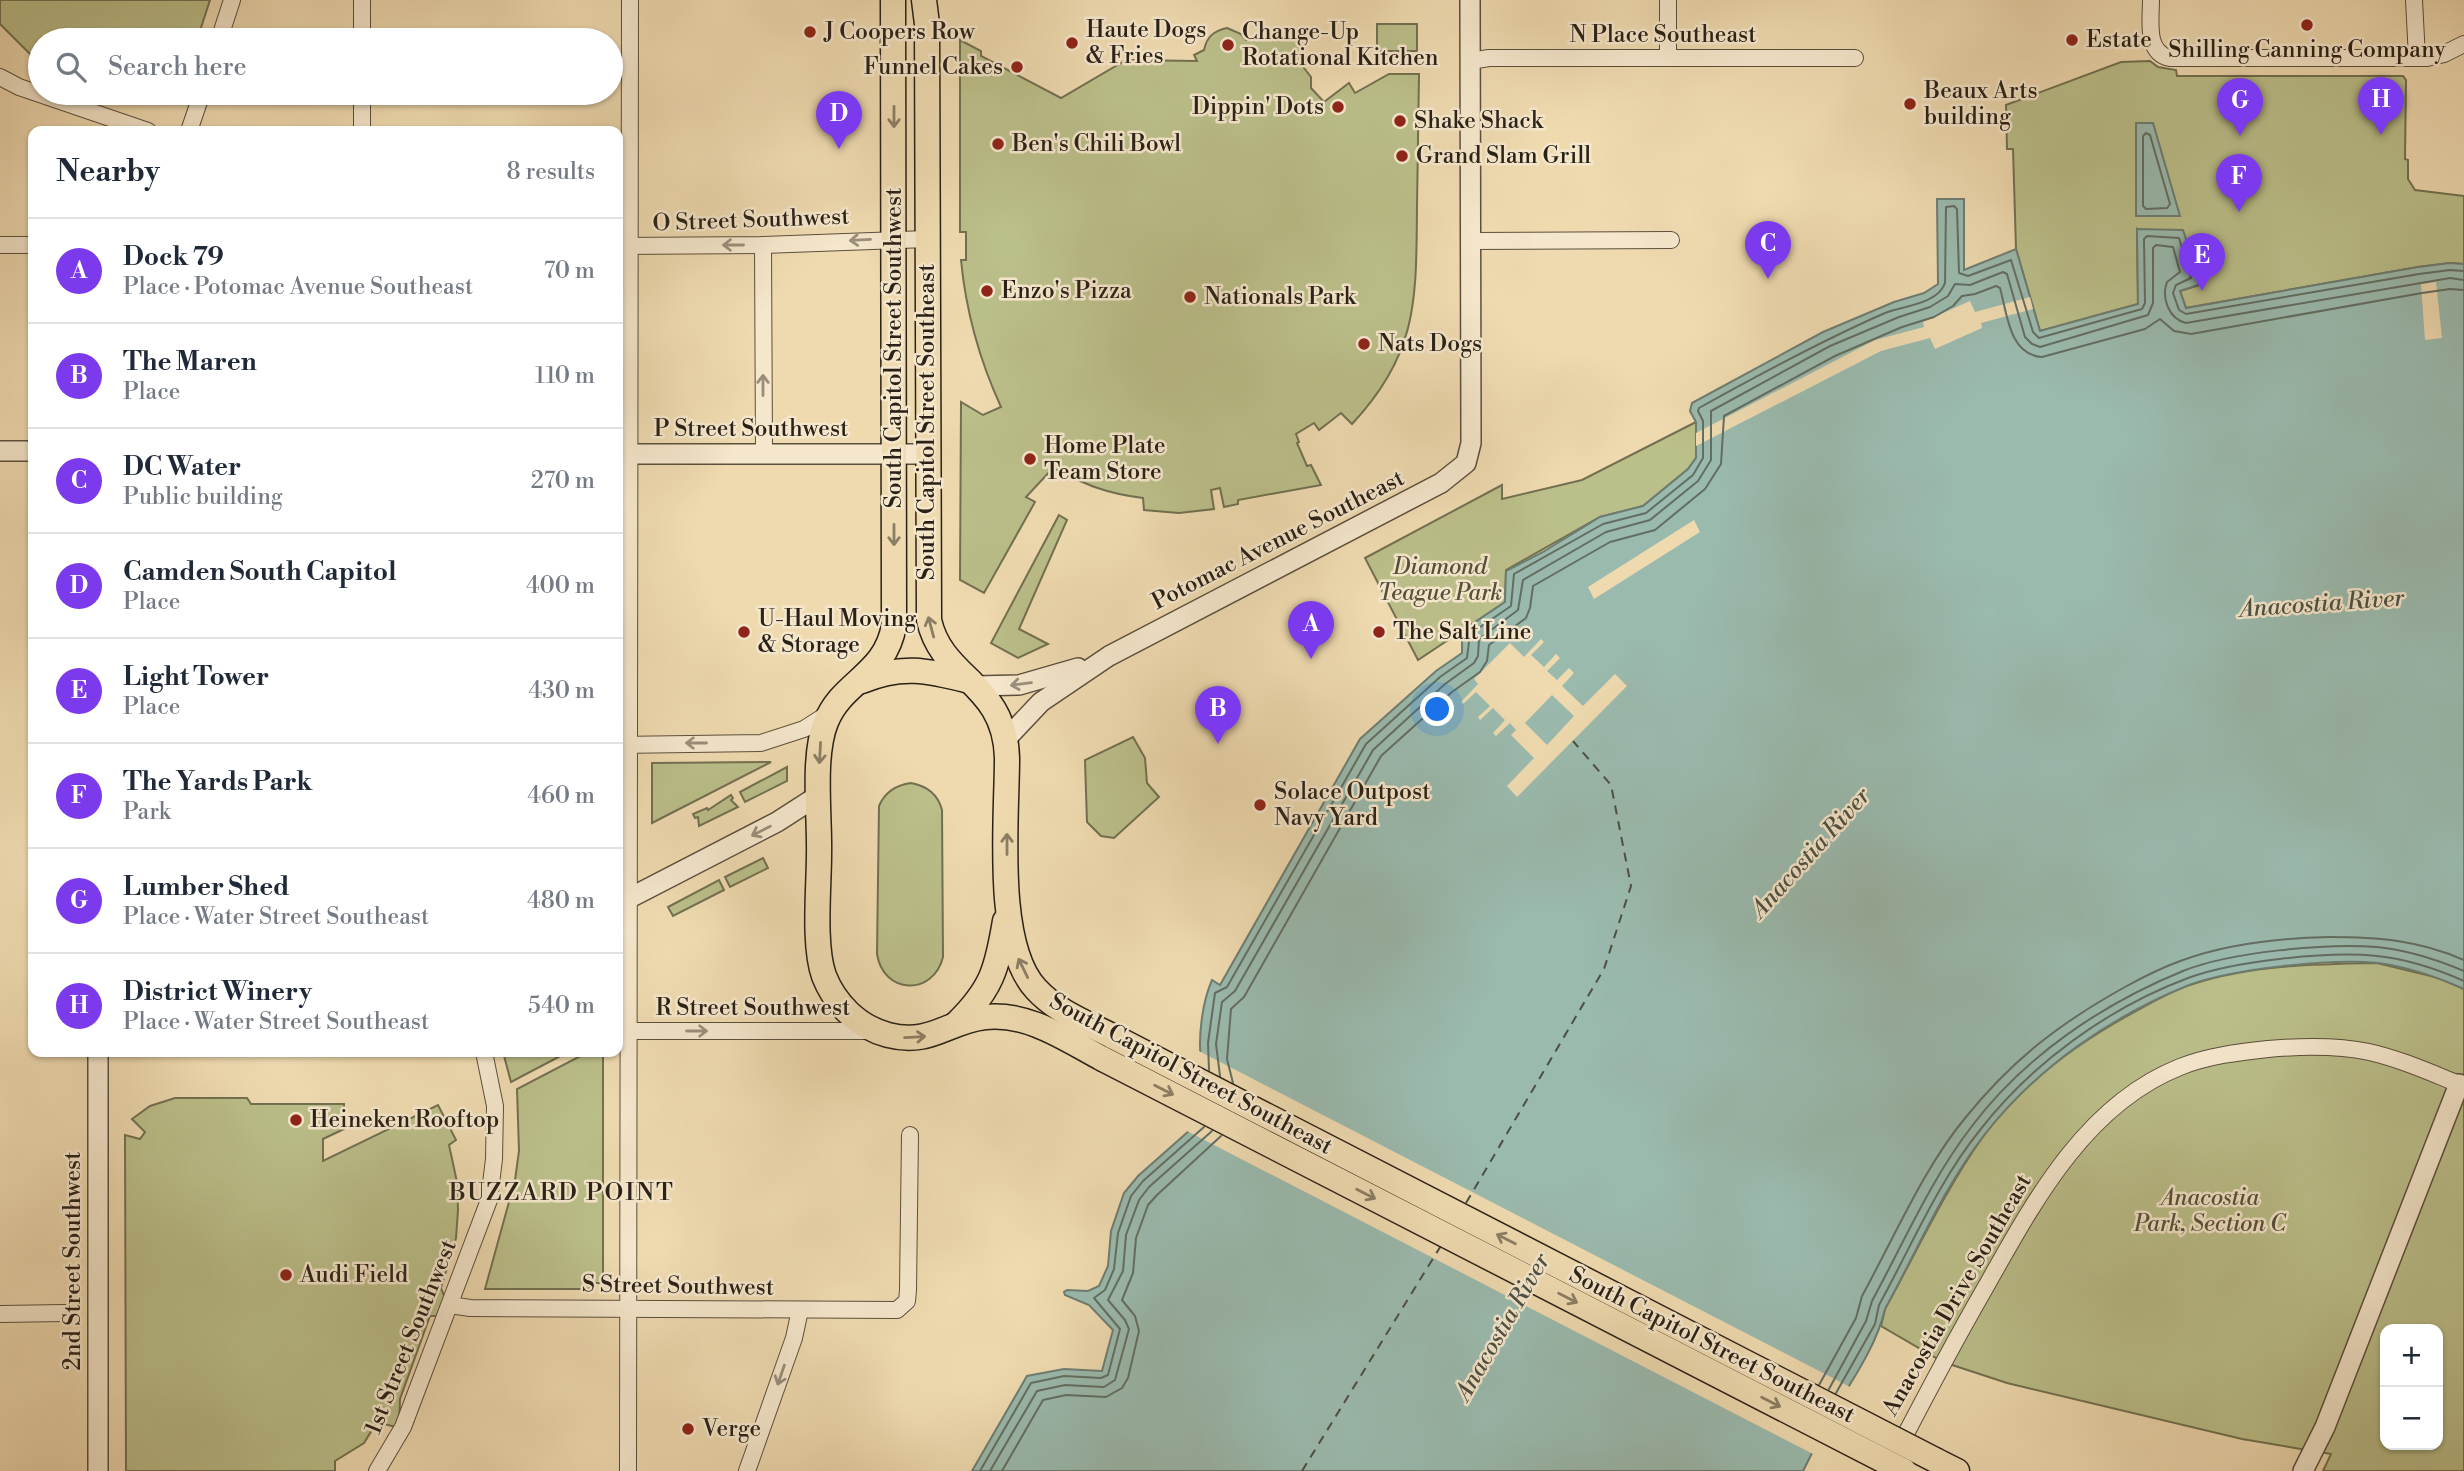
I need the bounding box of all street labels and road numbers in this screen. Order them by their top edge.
street label: N Place Southeast [1569,21,1757,49]
street label: South Capitol Street Southwest [880,188,908,508]
street label: O Street Southwest [652,203,850,237]
street label: South Capitol Street Southeast [913,264,941,580]
street label: P Street Southwest [654,415,848,443]
street label: Potomac Avenue Southeast [1147,464,1409,616]
street label: South Capitol Street Southeast [1045,987,1337,1161]
street label: R Street Southwest [656,994,850,1022]
street label: 2nd Street Southwest [59,1152,87,1370]
street label: Anacostia Drive Southeast [1876,1169,2038,1422]
street label: 1st Street Southwest [359,1236,463,1438]
street label: South Capitol Street Southeast [1565,1261,1859,1429]
street label: S Street Southwest [582,1270,774,1302]

